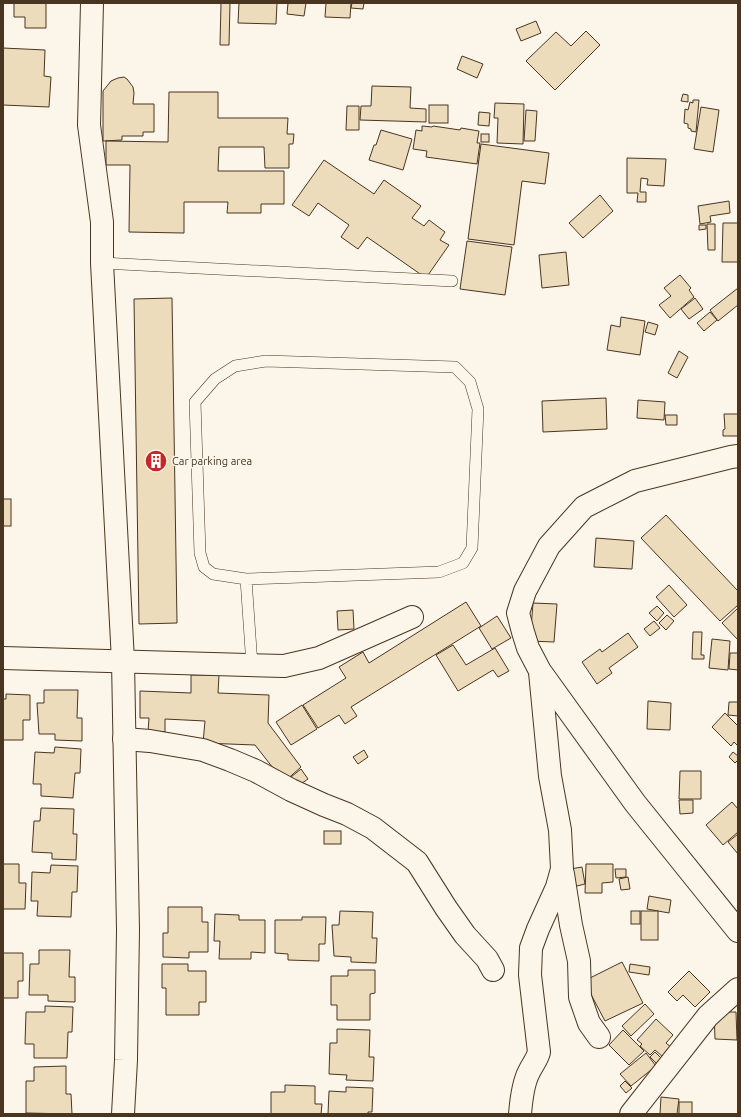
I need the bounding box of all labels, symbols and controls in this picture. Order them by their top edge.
building icon: Car parking area [143,448,169,474]
place label: Car parking area [172,455,252,467]

